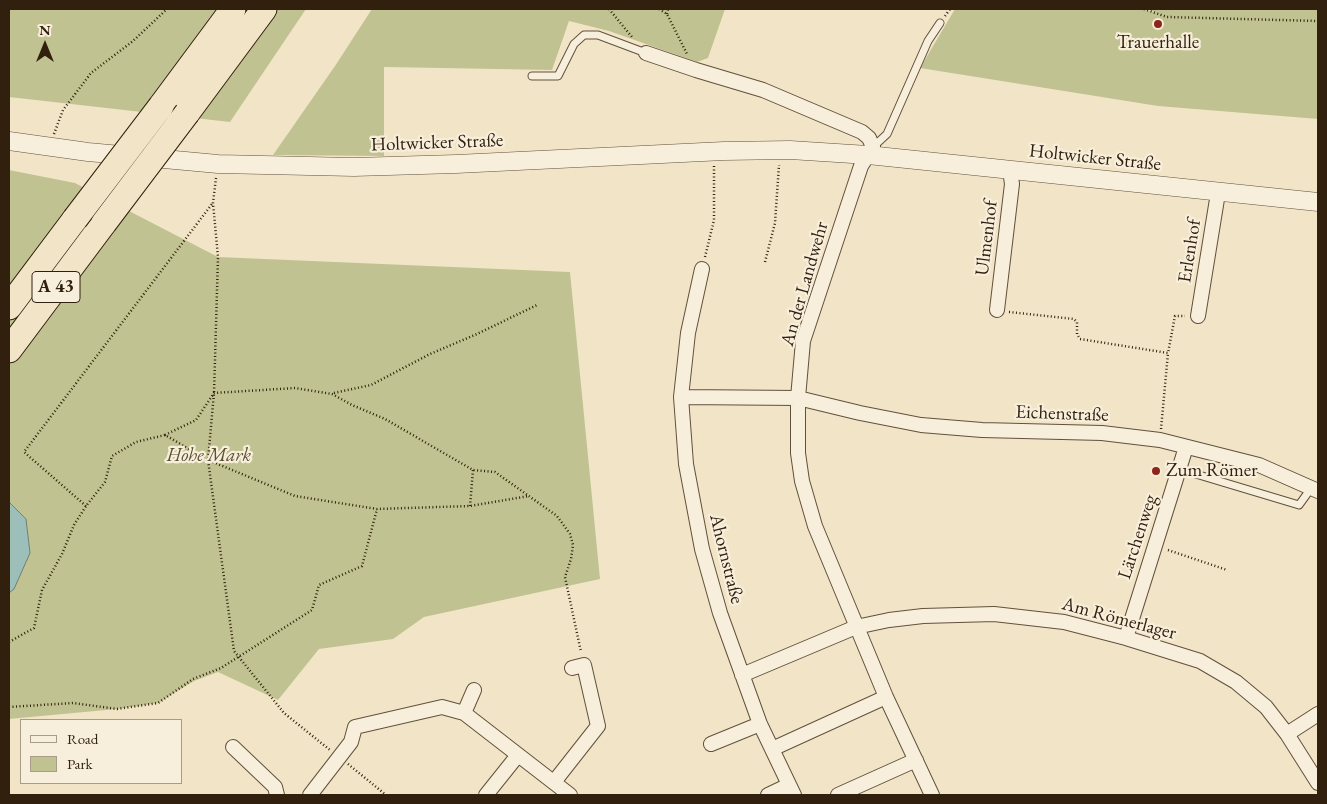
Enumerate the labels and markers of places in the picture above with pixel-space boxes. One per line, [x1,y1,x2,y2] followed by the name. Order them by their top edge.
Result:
[1152,18,1164,30] marker: Trauerhalle
[1117,32,1199,54] place label: Trauerhalle
[1166,460,1258,482] place label: Zum Römer
[1150,465,1162,477] marker: Zum Römer

